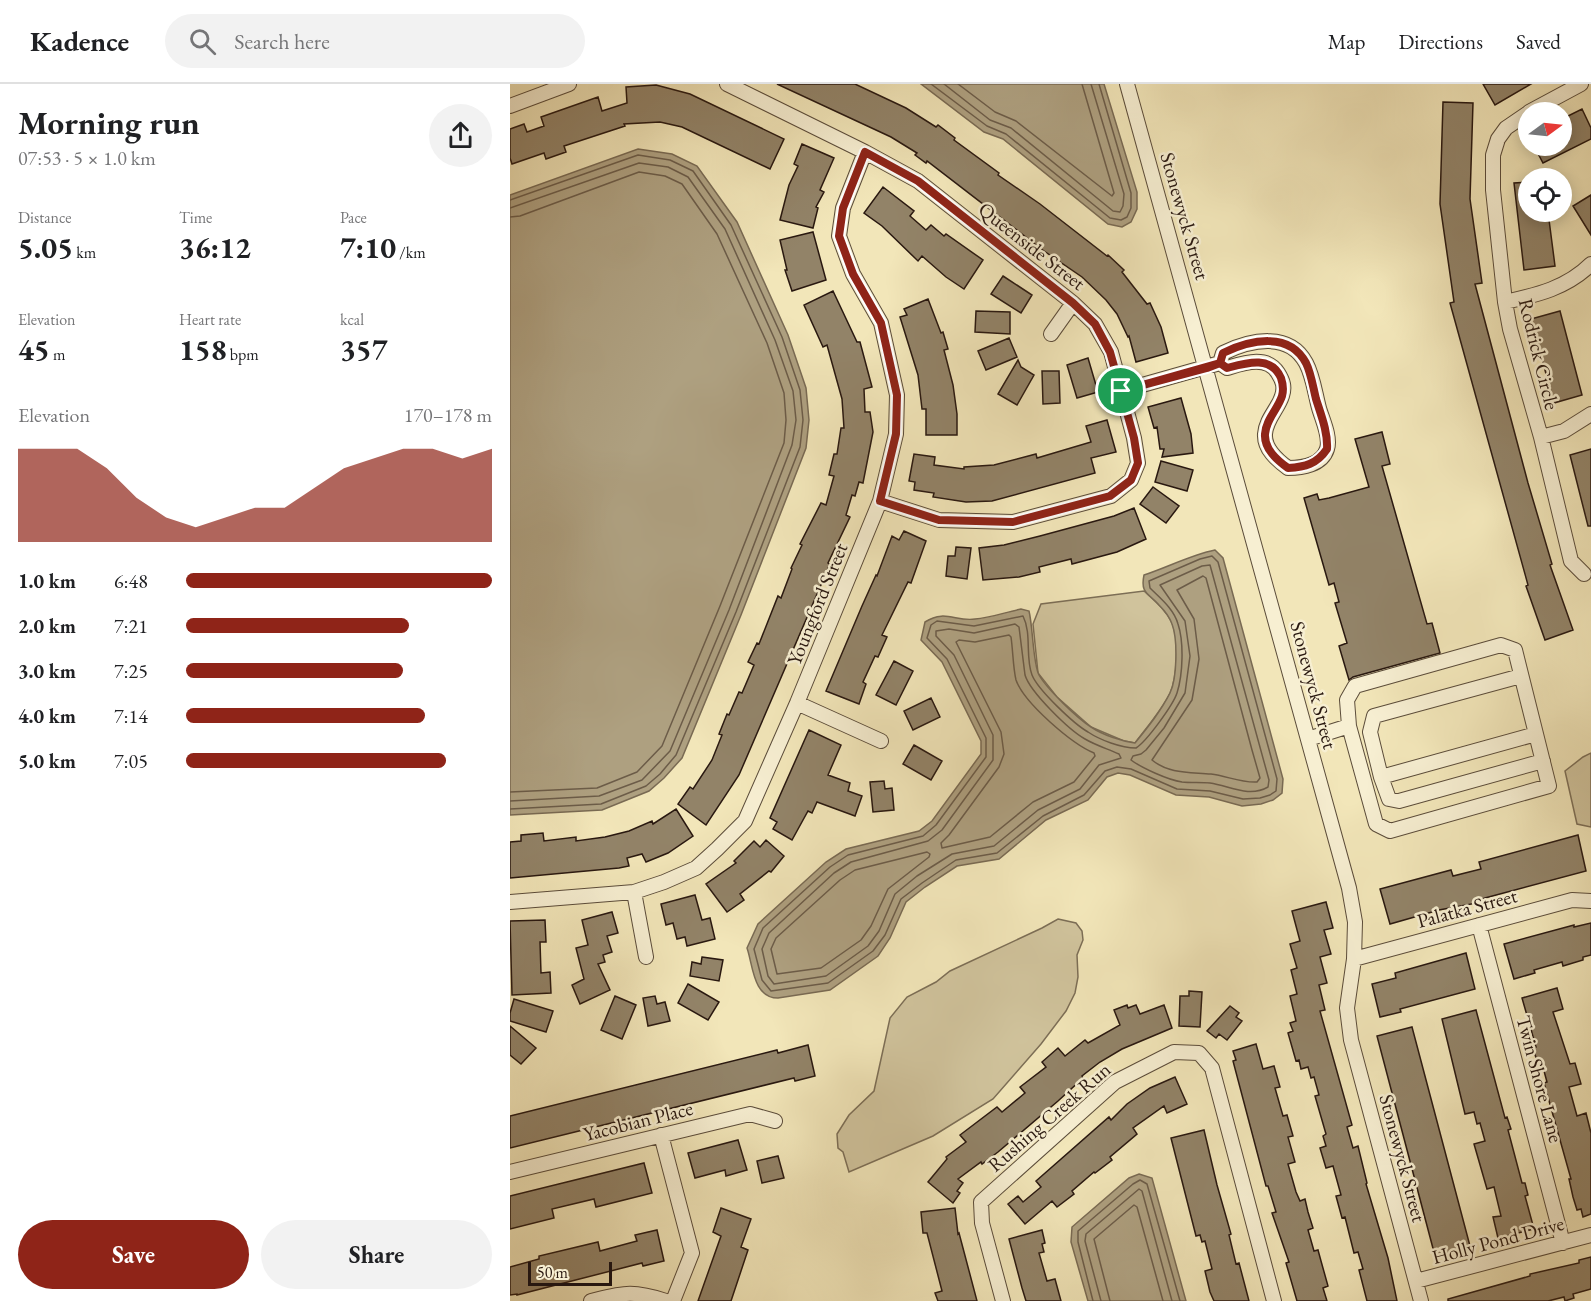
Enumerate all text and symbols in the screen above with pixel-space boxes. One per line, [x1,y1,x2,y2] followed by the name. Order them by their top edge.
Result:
[165,14,585,68] search box
[30,23,129,59] text: Kadence
[186,25,219,58] icon: search
[234,27,330,56] text: Search here
[1328,28,1365,55] text: Map
[1398,28,1483,55] text: Directions
[1516,28,1561,55] text: Saved
[18,101,200,144] text: Morning run
[1518,102,1572,156] north arrow
[1518,102,1572,222] map controls
[429,104,492,167] button: share
[18,145,156,171] text: 07:53 · 5 × 1.0 km
[1154,149,1216,283] street label: Stonewyck Street
[1518,168,1572,222] button: locate
[973,196,1091,296] street label: Queenside Street
[18,207,71,228] text: Distance
[179,207,212,228] text: Time
[340,207,367,228] text: Pace
[18,228,73,267] text: 5.05
[179,228,251,267] text: 36:12
[340,228,396,267] text: 7:10
[73,242,96,263] text: km
[396,242,426,263] text: /km
[1513,296,1565,413] street label: Rodrick Circle
[18,309,76,330] text: Elevation
[179,309,241,330] text: Heart rate
[340,309,364,330] text: kcal
[18,330,50,369] text: 45
[179,330,227,369] text: 158
[340,330,388,369] text: 357
[50,344,65,365] text: m
[227,344,259,365] text: bpm
[1095,365,1146,416] pin
[1104,374,1137,407] icon: arrive
[18,402,90,428] text: Elevation
[404,402,492,428] text: 170–178 m
[781,538,854,669] street label: Youngford Street
[18,568,76,594] text: 1.0 km
[114,568,148,594] text: 6:48
[18,613,76,639] text: 2.0 km
[114,613,148,639] text: 7:21
[1284,618,1344,752] street label: Stonewyck Street
[18,658,76,684] text: 3.0 km
[114,658,148,684] text: 7:25
[18,703,76,729] text: 4.0 km
[114,703,148,729] text: 7:14
[18,748,76,774] text: 5.0 km
[114,748,148,774] text: 7:05
[1414,882,1521,934] street label: Palatka Street
[1511,1013,1570,1146] street label: Twin Shore Lane
[982,1056,1116,1178] street label: Rushing Creek Run
[1373,1091,1433,1225] street label: Stonewyck Street
[580,1095,696,1147] street label: Yacobian Place
[1429,1210,1567,1270] street label: Holly Pond Drive
[18,1220,249,1289] button: Save
[261,1220,492,1289] button: Share
[528,1259,612,1286] scale bar
[537,1262,568,1283] text: 50 m

